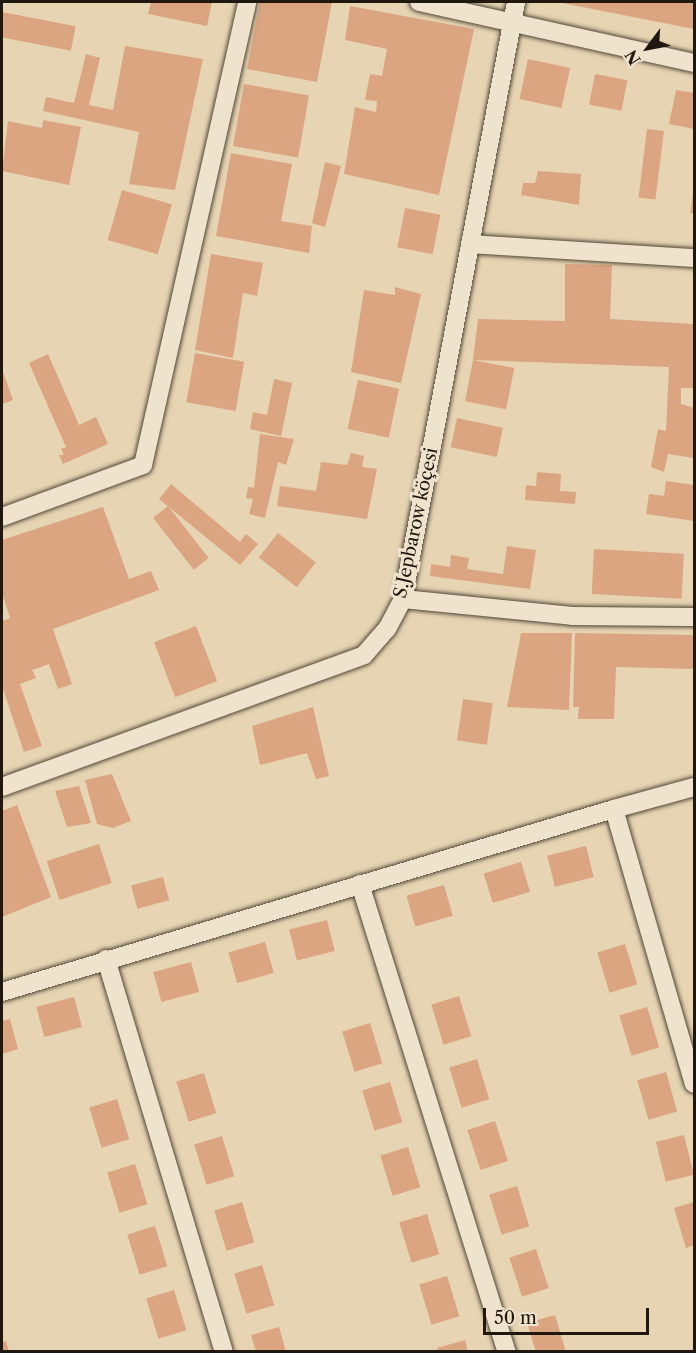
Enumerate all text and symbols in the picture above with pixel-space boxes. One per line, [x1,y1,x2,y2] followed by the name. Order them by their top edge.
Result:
[618,18,678,78] north arrow
[621,46,645,69] text: N
[389,445,443,601] street label: S.Jepbarow köçesi
[486,1296,652,1334] scale bar
[494,1307,537,1329] text: 50 m

